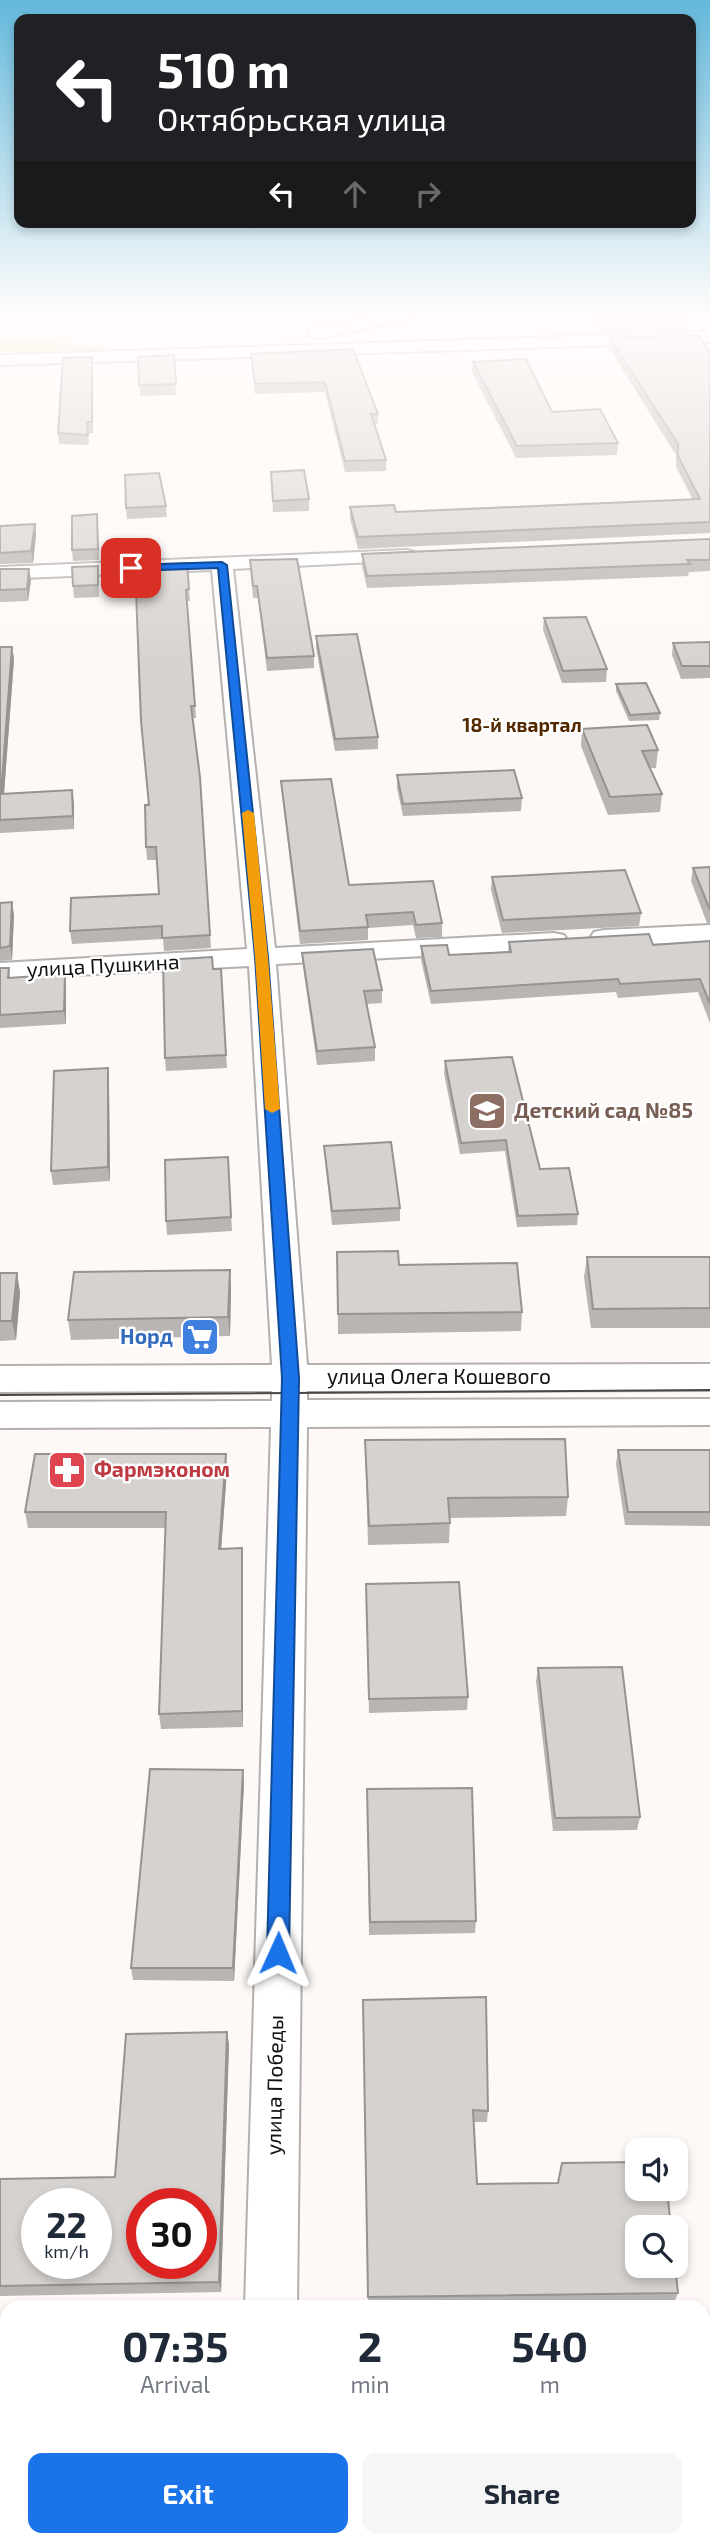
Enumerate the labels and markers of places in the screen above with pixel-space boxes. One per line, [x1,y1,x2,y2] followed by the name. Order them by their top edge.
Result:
[101,538,161,598] pin
[466,1090,508,1132] school or university icon: Детский сад №85
[514,1097,693,1122] place label: Детский сад №85
[179,1316,221,1358] supermarket icon: Норд
[120,1323,173,1348] place label: Норд
[46,1449,88,1491] pharmacy icon: Фармэконом
[94,1456,230,1481] place label: Фармэконом

